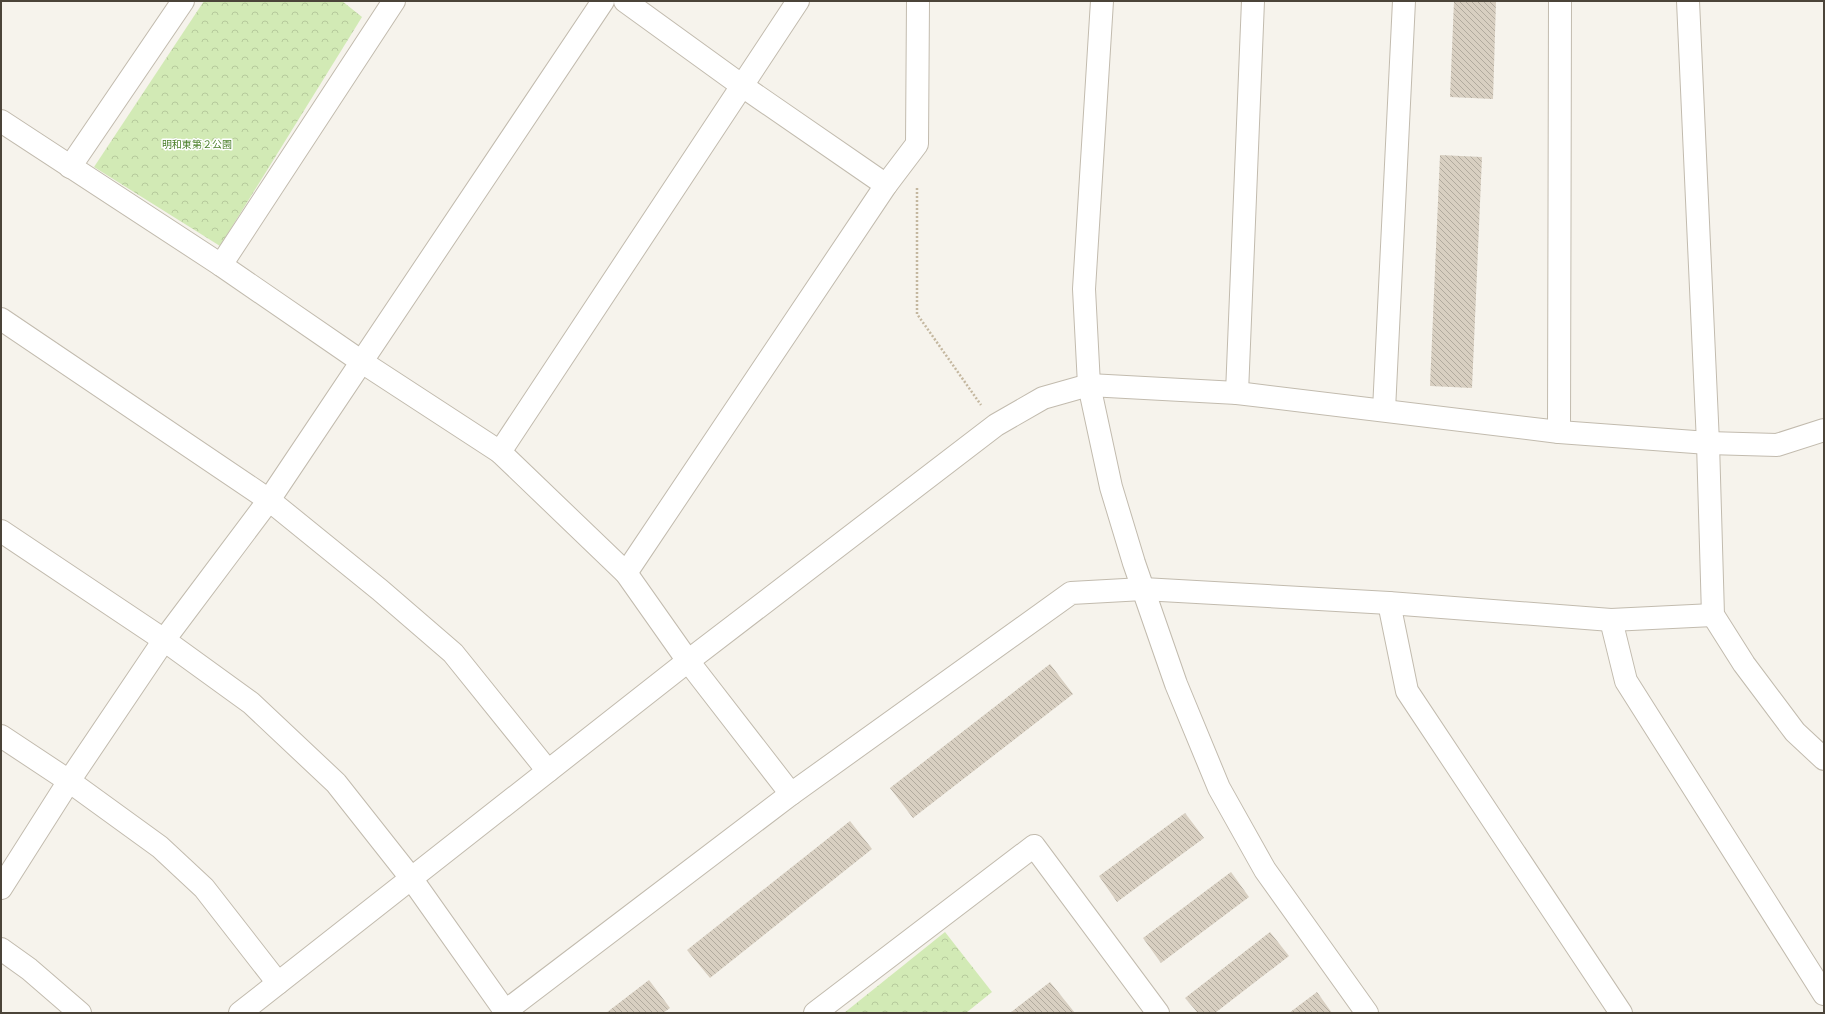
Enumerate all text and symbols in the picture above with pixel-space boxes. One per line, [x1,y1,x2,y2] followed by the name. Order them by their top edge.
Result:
[162,138,232,151] park label: 明和東第２公園

